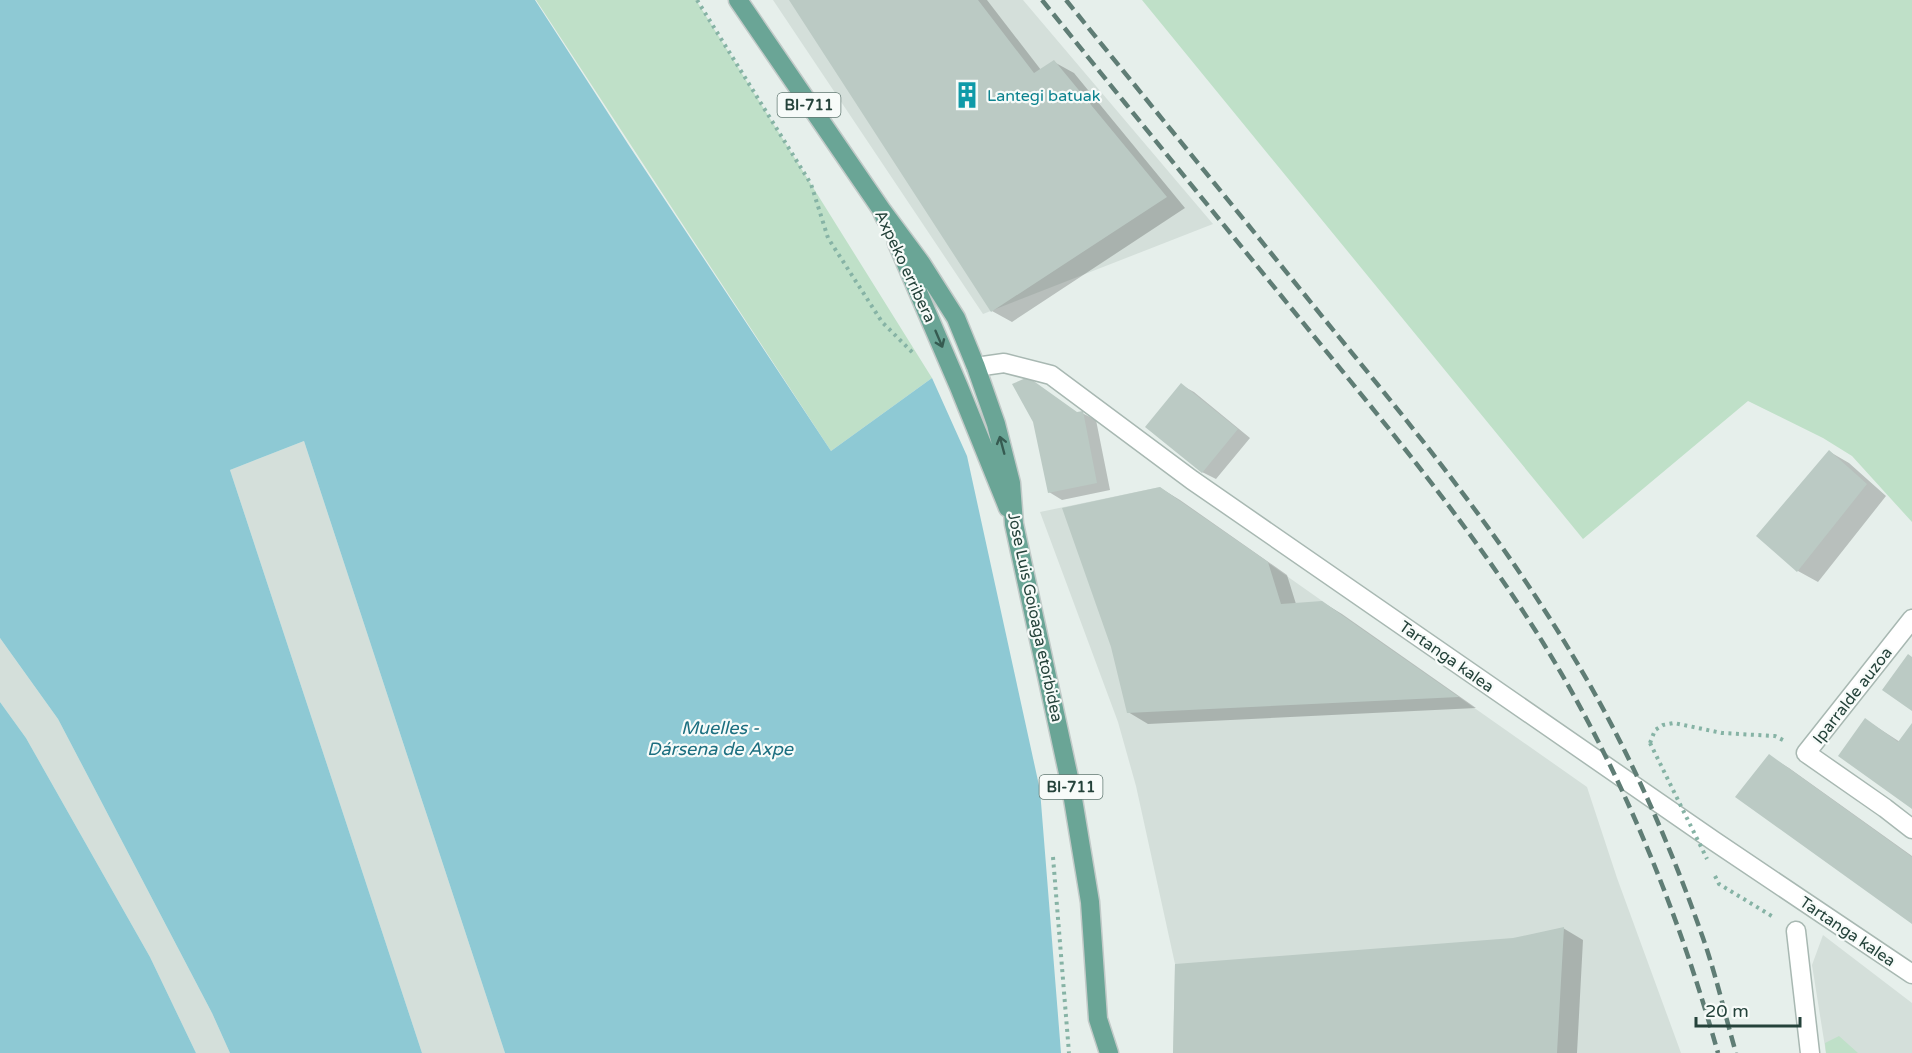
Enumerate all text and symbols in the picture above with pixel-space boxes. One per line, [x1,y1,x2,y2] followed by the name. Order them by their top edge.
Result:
[952,80,982,110] building icon: Lantegi batuak
[987,86,1101,106] place label: Lantegi batuak
[778,93,840,117] road number: BI-711
[870,207,940,326] street label: Axpeko erribera
[934,330,945,348] one-way arrow
[996,436,1007,455] one-way arrow
[1003,511,1067,724] street label: Jose Luis Goioaga etorbidea
[1395,617,1498,697] street label: Tartanga kalea
[1809,643,1897,748] street label: Iparralde auzoa
[647,717,794,760] water label: Muelles - Dársena de Axpe
[1040,775,1102,799] road number: BI-711
[1796,892,1899,971] street label: Tartanga kalea
[1696,990,1800,1028] scale bar
[1705,1000,1749,1022] text: 20 m

